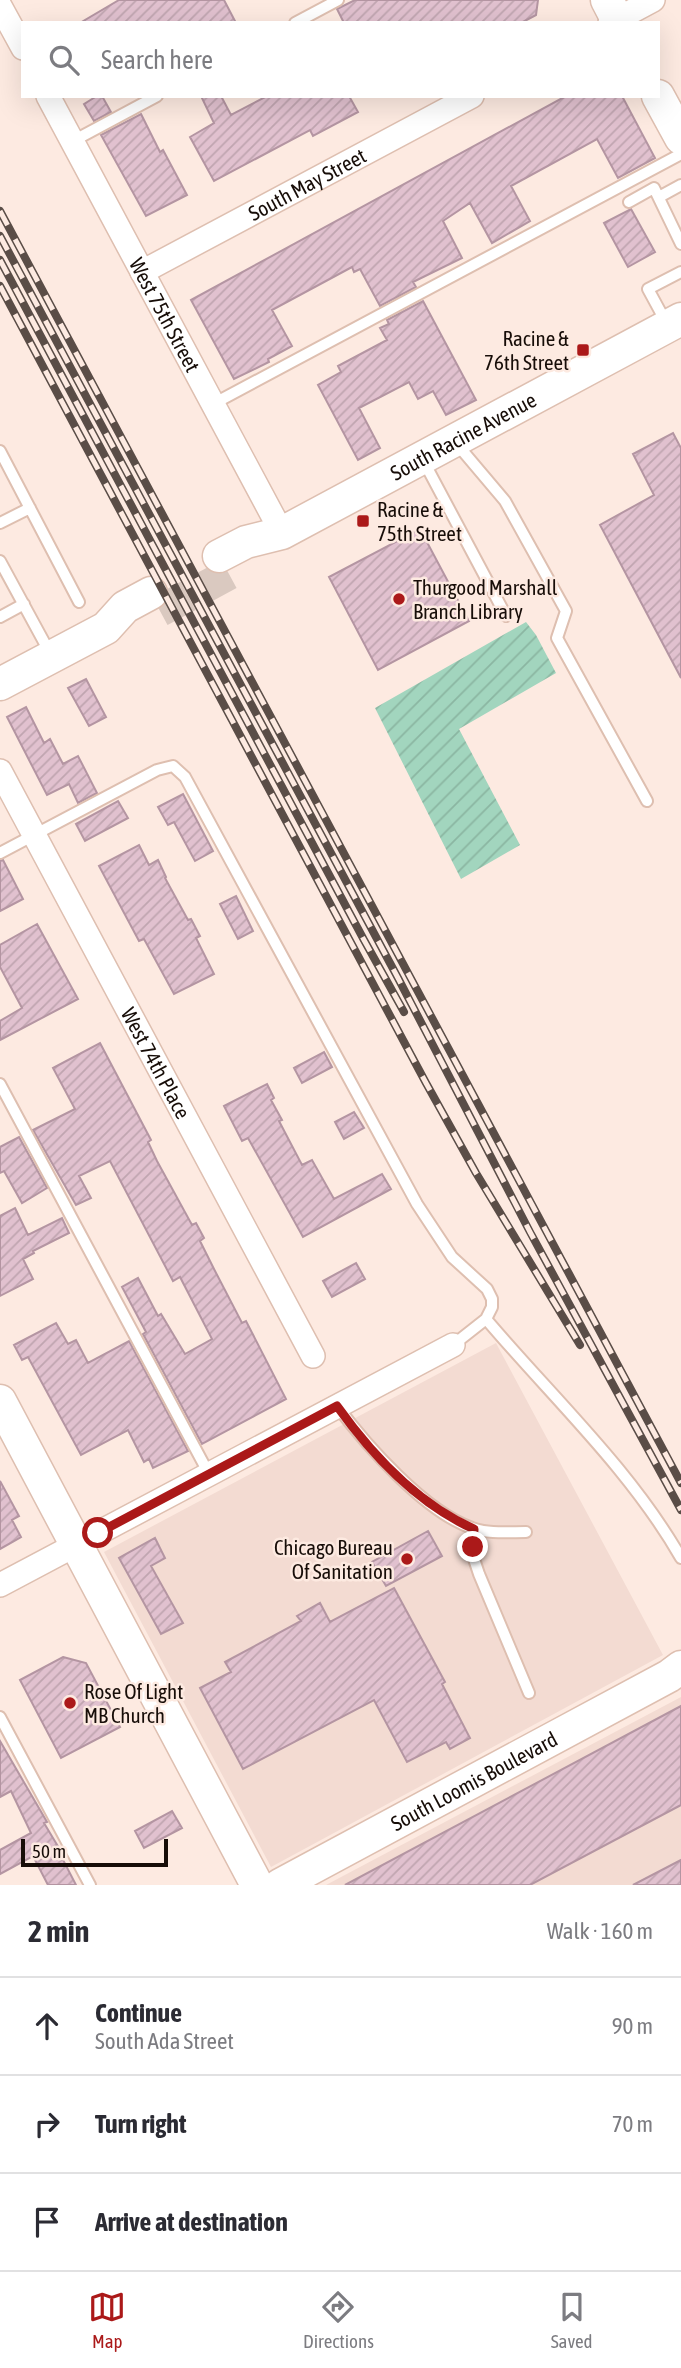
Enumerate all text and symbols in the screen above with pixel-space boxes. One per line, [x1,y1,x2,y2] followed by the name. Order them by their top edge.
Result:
[21,21,660,98] search box
[45,41,83,79] icon: search
[101,45,213,75] text: Search here
[244,143,370,225] street label: South May Street
[125,254,205,376] street label: West 75th Street
[484,326,569,374] place label: Racine & 76th Street
[575,342,591,358] marker: Racine & 76th Street
[386,387,540,485] street label: South Racine Avenue
[377,497,462,545] place label: Racine & 75th Street
[355,513,371,529] marker: Racine & 75th Street
[413,575,558,623] place label: Thurgood Marshall Branch Library
[391,591,407,607] marker: Thurgood Marshall Branch Library
[117,1003,196,1122] street label: West 74th Place
[82,1517,113,1548] route start
[457,1531,488,1562] route end
[274,1535,393,1583] place label: Chicago Bureau Of Sanitation
[399,1551,415,1567] marker: Chicago Bureau Of Sanitation
[84,1679,183,1727] place label: Rose Of Light MB Church
[62,1695,78,1711] marker: Rose Of Light MB Church
[387,1726,561,1835] street label: South Loomis Boulevard
[21,1836,168,1868] scale bar
[32,1840,66,1862] text: 50 m
[28,1914,89,1948] text: 2 min
[547,1918,653,1944] text: Walk · 160 m
[95,1998,182,2028] text: Continue
[28,2007,66,2045] icon: ahead
[612,2013,653,2039] text: 90 m
[95,2028,234,2054] text: South Ada Street
[28,2105,66,2143] icon: right
[95,2109,186,2139] text: Turn right
[612,2111,653,2137] text: 70 m
[28,2203,66,2241] icon: arrive
[95,2207,288,2237] text: Arrive at destination
[88,2288,126,2352] tab: Map
[303,2288,374,2352] tab: Directions
[551,2288,593,2352] tab: Saved

